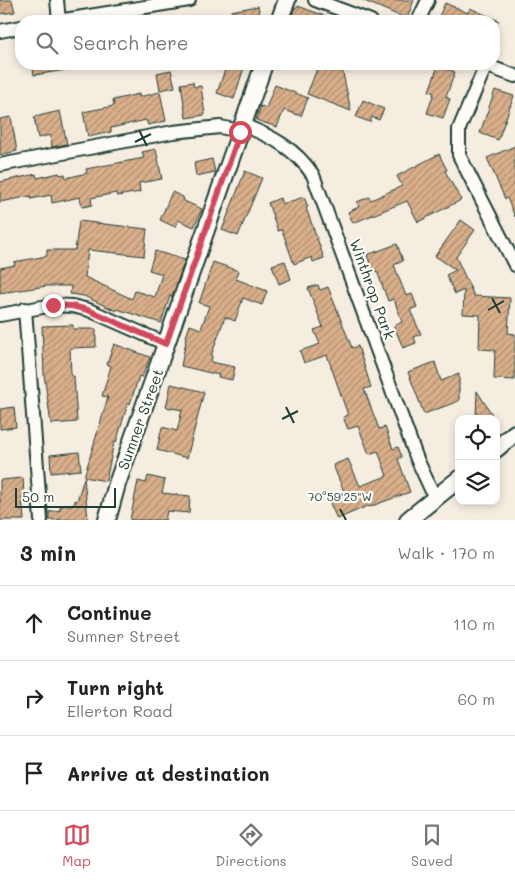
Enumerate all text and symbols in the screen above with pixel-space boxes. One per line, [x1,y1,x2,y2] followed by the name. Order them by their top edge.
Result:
[15,15,500,70] search box
[33,29,61,57] icon: search
[73,30,189,55] text: Search here
[229,121,252,144] route start
[346,236,400,342] street label: Winthrop Park
[42,294,65,317] route end
[112,366,168,472] street label: Sumner Street
[455,415,500,505] map controls
[455,415,500,460] button: locate
[455,460,500,505] button: layers
[15,485,116,508] scale bar
[22,487,54,506] text: 50 m
[308,488,372,504] text: 70°59'25"W
[20,539,76,566] text: 3 min
[397,542,495,563] text: Walk · 170 m
[67,600,152,625] text: Continue
[20,609,48,637] icon: ahead
[453,613,495,634] text: 110 m
[67,625,180,646] text: Sumner Street
[67,675,164,700] text: Turn right
[20,684,48,712] icon: right
[458,688,495,709] text: 60 m
[67,700,173,721] text: Ellerton Road
[20,759,48,787] icon: arrive
[67,761,270,786] text: Arrive at destination
[62,821,91,870] tab: Map
[215,821,287,870] tab: Directions
[411,821,453,870] tab: Saved

